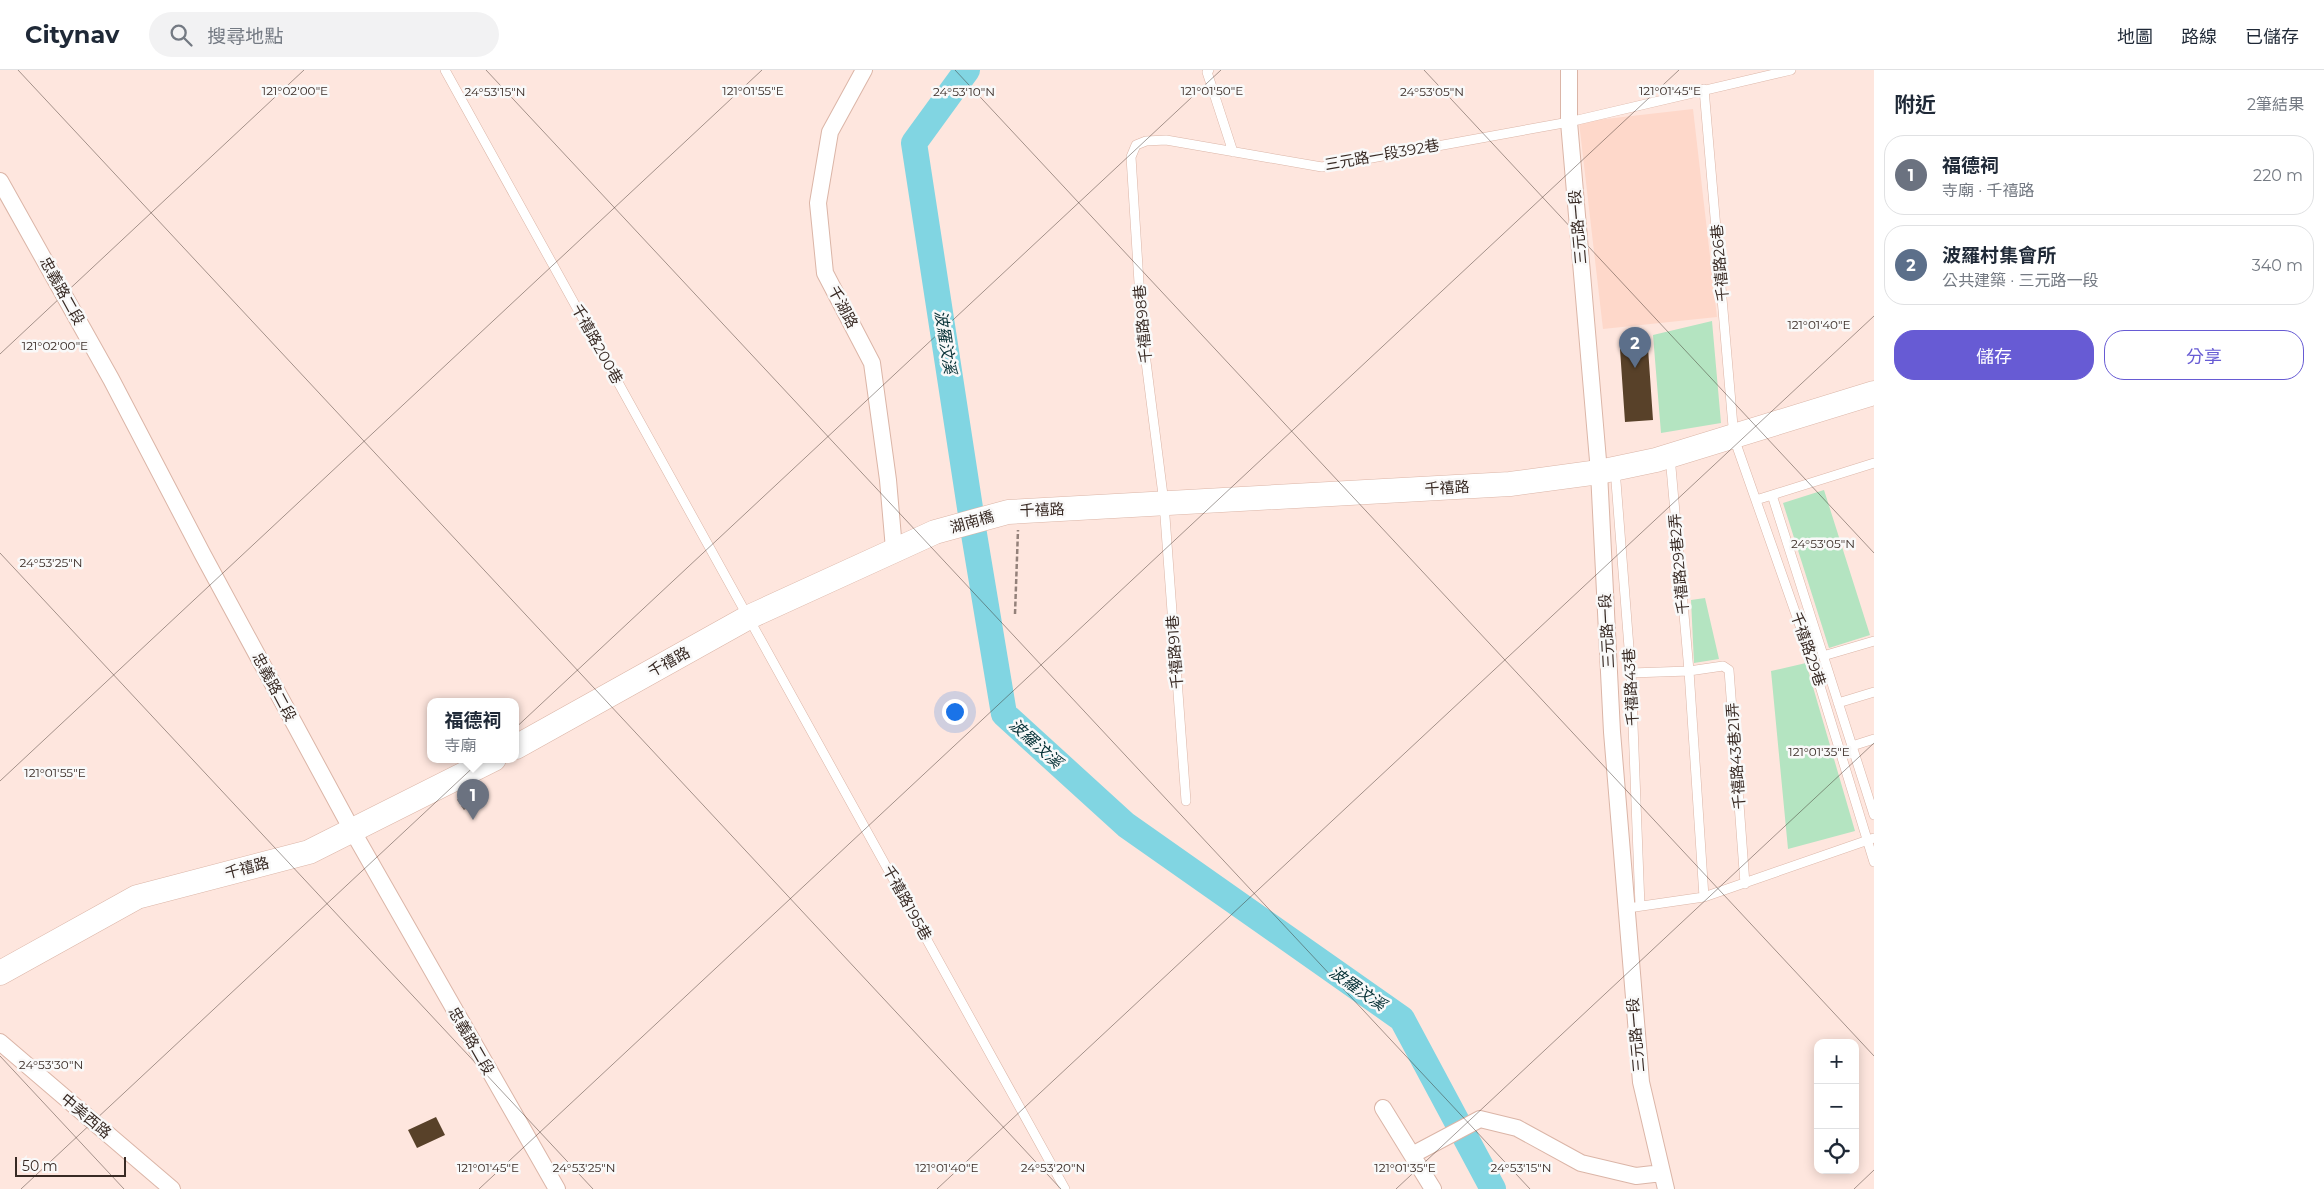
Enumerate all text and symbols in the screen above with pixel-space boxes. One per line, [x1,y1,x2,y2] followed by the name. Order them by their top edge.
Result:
[149,12,499,57] search box
[25,20,119,49] text: Citynav
[167,21,195,49] icon: search
[207,25,283,48] text: 搜尋地點
[2117,26,2153,48] text: 地圖
[2181,26,2217,48] text: 路線
[2245,26,2299,48] text: 已儲存
[262,83,328,98] text: 121°02'00"E
[722,83,784,98] text: 121°01'55"E
[1181,83,1243,98] text: 121°01'50"E
[1639,83,1701,98] text: 121°01'45"E
[465,84,525,99] text: 24°53'15"N
[933,84,995,99] text: 24°53'10"N
[1400,84,1464,99] text: 24°53'05"N
[1894,92,1936,117] text: 附近
[2247,95,2304,114] text: 2筆結果
[1323,135,1441,174] street label: 三元路一段392巷
[1942,154,1999,177] text: 福德祠
[1908,166,1914,185] text: 1
[2253,166,2303,185] text: 220 m
[1942,181,2034,200] text: 寺廟 · 千禧路
[1565,189,1590,265] street label: 三元路一段
[1707,224,1732,303] street label: 千禧路26巷
[1942,244,2056,267] text: 波羅村集會所
[36,253,89,328] street label: 忠義路二段
[1906,256,1916,275] text: 2
[2252,256,2303,275] text: 340 m
[1942,271,2098,290] text: 公共建築 · 三元路一段
[824,282,862,331] street label: 千湖路
[1130,284,1155,364] street label: 千禧路98巷
[568,301,627,387] street label: 千禧路200巷
[931,309,960,377] water label: 波羅汶溪
[1787,317,1851,332] text: 121°01'40"E
[1619,327,1651,368] pin: 2
[1894,330,2094,380] button: 儲存
[2104,330,2304,380] button: 分享
[22,338,88,353] text: 121°02'00"E
[1424,477,1470,498] street label: 千禧路
[1019,499,1065,520] street label: 千禧路
[948,506,996,537] street label: 湖南橋
[1665,513,1692,615] street label: 千禧路29巷2弄
[1791,536,1855,551] text: 24°53'05"N
[19,555,83,570] text: 24°53'25"N
[1595,593,1618,669] street label: 三元路一段
[1787,609,1830,689] street label: 千禧路29巷
[1162,614,1187,690] street label: 千禧路91巷
[644,642,693,681] street label: 千禧路
[1619,648,1642,727] street label: 千禧路43巷
[248,649,300,724] street label: 忠義路二段
[427,698,519,763] popup
[942,699,968,725] your location
[1722,702,1749,810] street label: 千禧路43巷21弄
[444,709,502,732] text: 福德祠
[1006,715,1067,773] water label: 波羅汶溪
[444,736,477,755] text: 寺廟
[1788,744,1850,759] text: 121°01'35"E
[24,765,86,780] text: 121°01'55"E
[457,779,489,820] pin: 1
[223,853,271,883] street label: 千禧路
[879,862,936,944] street label: 千禧路195巷
[1326,962,1391,1016] water label: 波羅汶溪
[1623,997,1648,1073] street label: 三元路一段
[444,1004,498,1078] street label: 忠義路二段
[1814,1039,1859,1174] map controls
[1814,1039,1859,1084] button: +
[19,1057,83,1072] text: 24°53'30"N
[1814,1084,1859,1129] button: −
[57,1089,115,1142] street label: 中美西路
[1814,1129,1859,1174] button: locate
[15,1154,126,1177] scale bar
[22,1157,58,1175] text: 50 m
[457,1160,519,1175] text: 121°01'45"E
[552,1160,616,1175] text: 24°53'25"N
[915,1160,979,1175] text: 121°01'40"E
[1021,1160,1085,1175] text: 24°53'20"N
[1374,1160,1436,1175] text: 121°01'35"E
[1491,1160,1551,1175] text: 24°53'15"N

